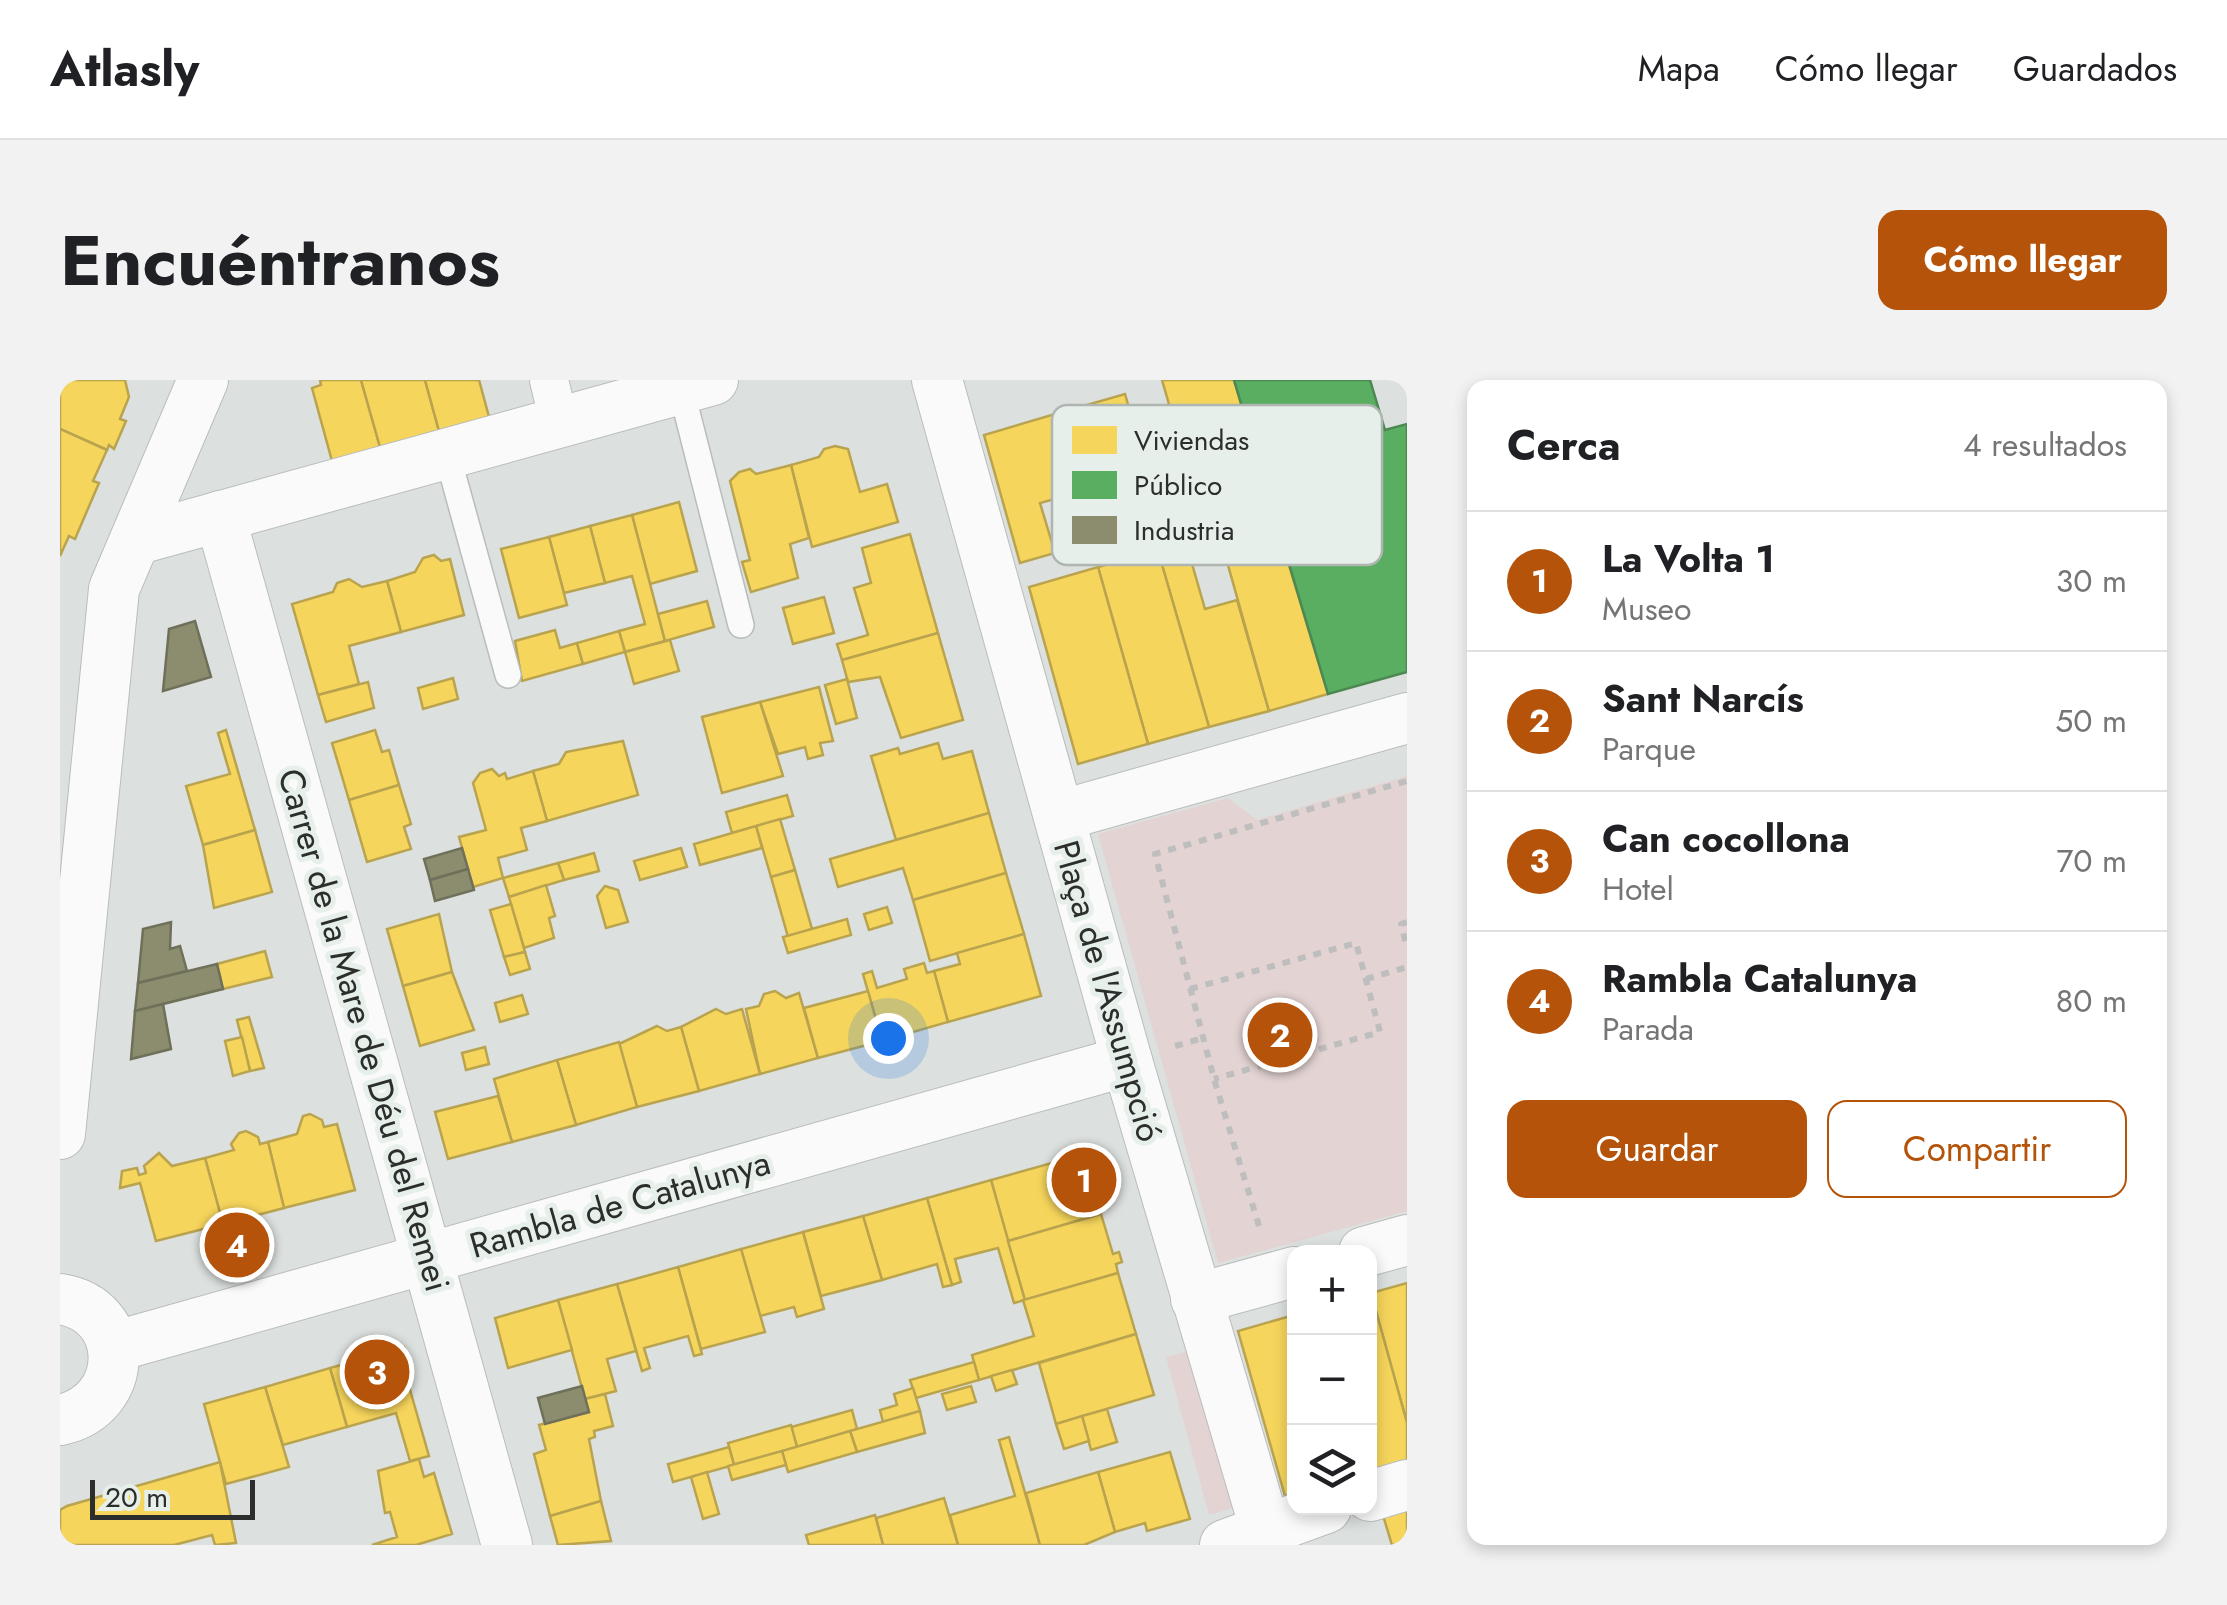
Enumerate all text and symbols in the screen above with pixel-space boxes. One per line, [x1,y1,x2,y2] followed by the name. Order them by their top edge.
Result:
[50,35,199,104] text: Atlasly
[1638,44,1720,94] text: Mapa
[1775,44,1958,94] text: Cómo llegar
[2013,44,2177,94] text: Guardados
[60,210,500,311] text: Encuéntranos
[1878,210,2167,310] button: Cómo llegar
[1052,405,1382,565] legend
[1507,415,1621,476] text: Cerca
[1134,420,1249,461] text: Viviendas
[1963,422,2127,468] text: 4 resultados
[1134,465,1222,506] text: Público
[1134,510,1235,551] text: Industria
[1602,531,1775,586] text: La Volta 1
[1531,558,1548,604] text: 1
[2056,558,2127,604] text: 30 m
[1602,586,1692,632] text: Museo
[1602,671,1804,726] text: Sant Narcís
[1529,698,1550,744] text: 2
[2055,698,2127,744] text: 50 m
[1602,726,1696,772] text: Parque
[265,763,463,1297] street label: Carrer de la Mare de Déu del Remei
[1602,811,1850,866] text: Can cocollona
[1041,835,1175,1147] street label: Plaça de l'Assumpció
[1530,838,1549,884] text: 3
[2056,838,2127,884] text: 70 m
[1602,866,1674,912] text: Hotel
[1602,951,1918,1006] text: Rambla Catalunya
[1528,978,1551,1024] text: 4
[2056,978,2127,1024] text: 80 m
[1248,998,1312,1072] pin: 2
[1602,1006,1694,1052] text: Parada
[863,1013,914,1064] your location
[1507,1100,1807,1198] button: Guardar
[1827,1100,2127,1198] button: Compartir
[464,1137,776,1271] street label: Rambla de Catalunya
[1052,1142,1116,1218] pin: 1
[204,1208,270,1282] pin: 4
[1287,1245,1377,1515] map controls
[1287,1245,1377,1335] button: +
[344,1334,410,1410] pin: 3
[1287,1335,1377,1425] button: −
[1287,1425,1377,1515] button: layers
[90,1475,255,1520] scale bar
[105,1477,168,1518] text: 20 m

